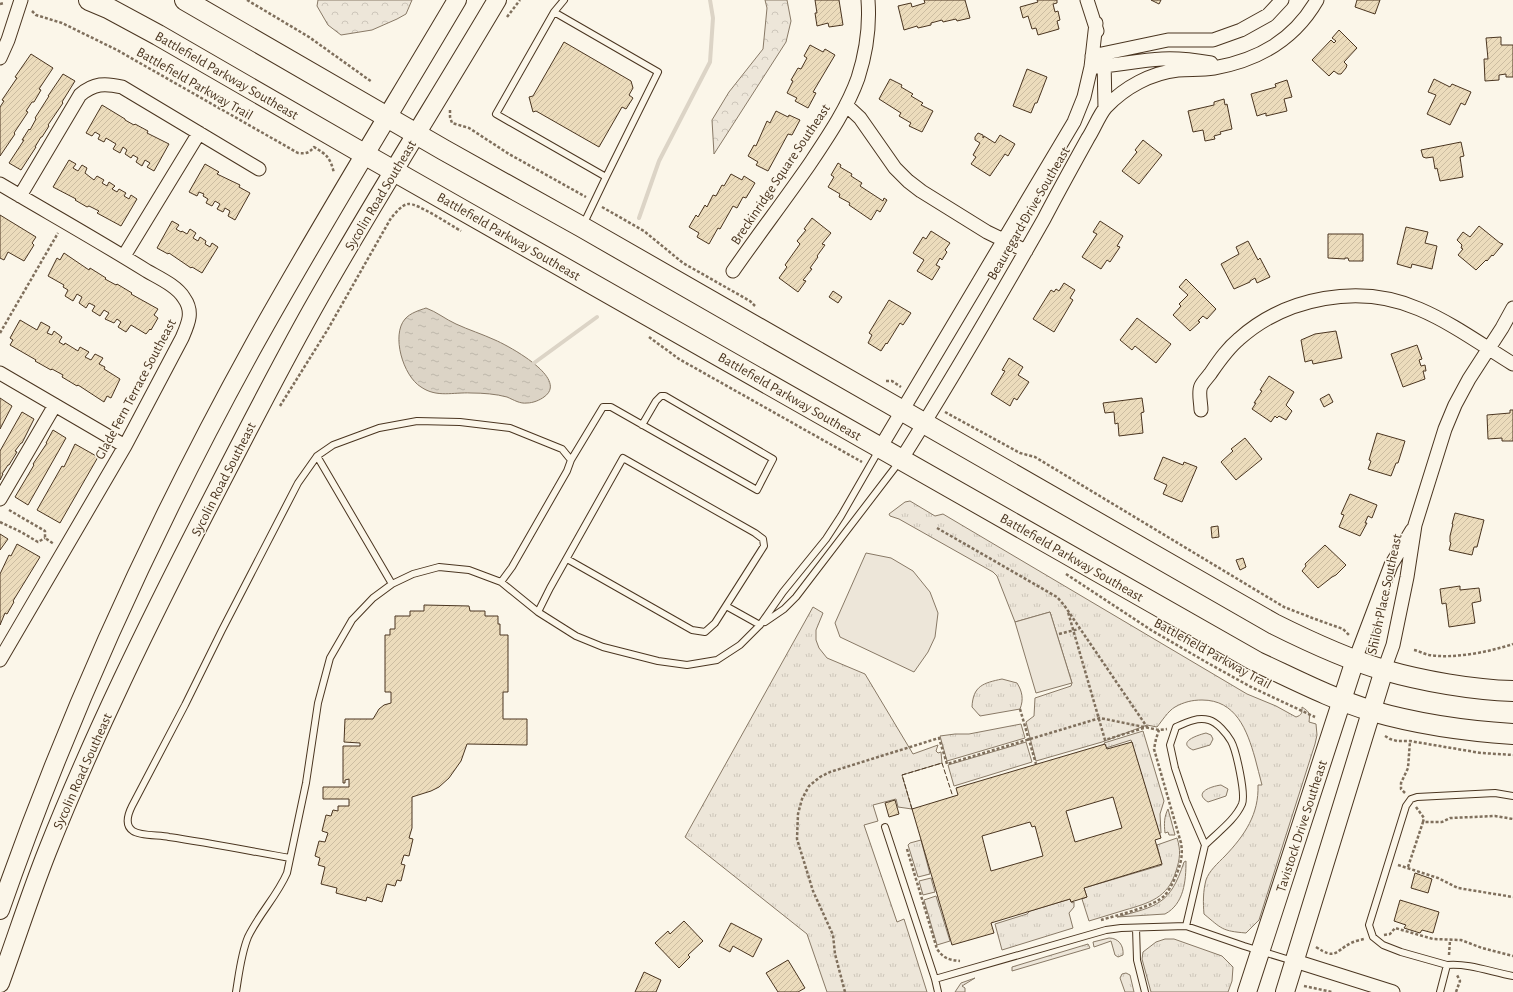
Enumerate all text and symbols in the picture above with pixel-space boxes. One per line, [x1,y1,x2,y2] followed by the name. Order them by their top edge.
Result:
[153,29,301,123] street label: Battlefield Parkway Southeast
[134,45,255,123] street label: Battlefield Parkway Trail
[729,101,833,247] street label: Breckinridge Square Southeast
[343,138,419,253] street label: Sycolin Road Southeast
[985,144,1073,282] street label: Beauregard Drive Southeast
[435,190,583,284] street label: Battlefield Parkway Southeast
[93,316,179,462] street label: Glade Fern Terrace Southeast
[716,350,864,444] street label: Battlefield Parkway Southeast
[189,420,259,539] street label: Sycolin Road Southeast
[998,511,1146,605] street label: Battlefield Parkway Southeast
[1365,532,1405,656] street label: Shiloh Place Southeast
[1152,616,1273,692] street label: Battlefield Parkway Trail
[51,711,115,832] street label: Sycolin Road Southeast
[1274,758,1330,894] street label: Tavistock Drive Southeast

